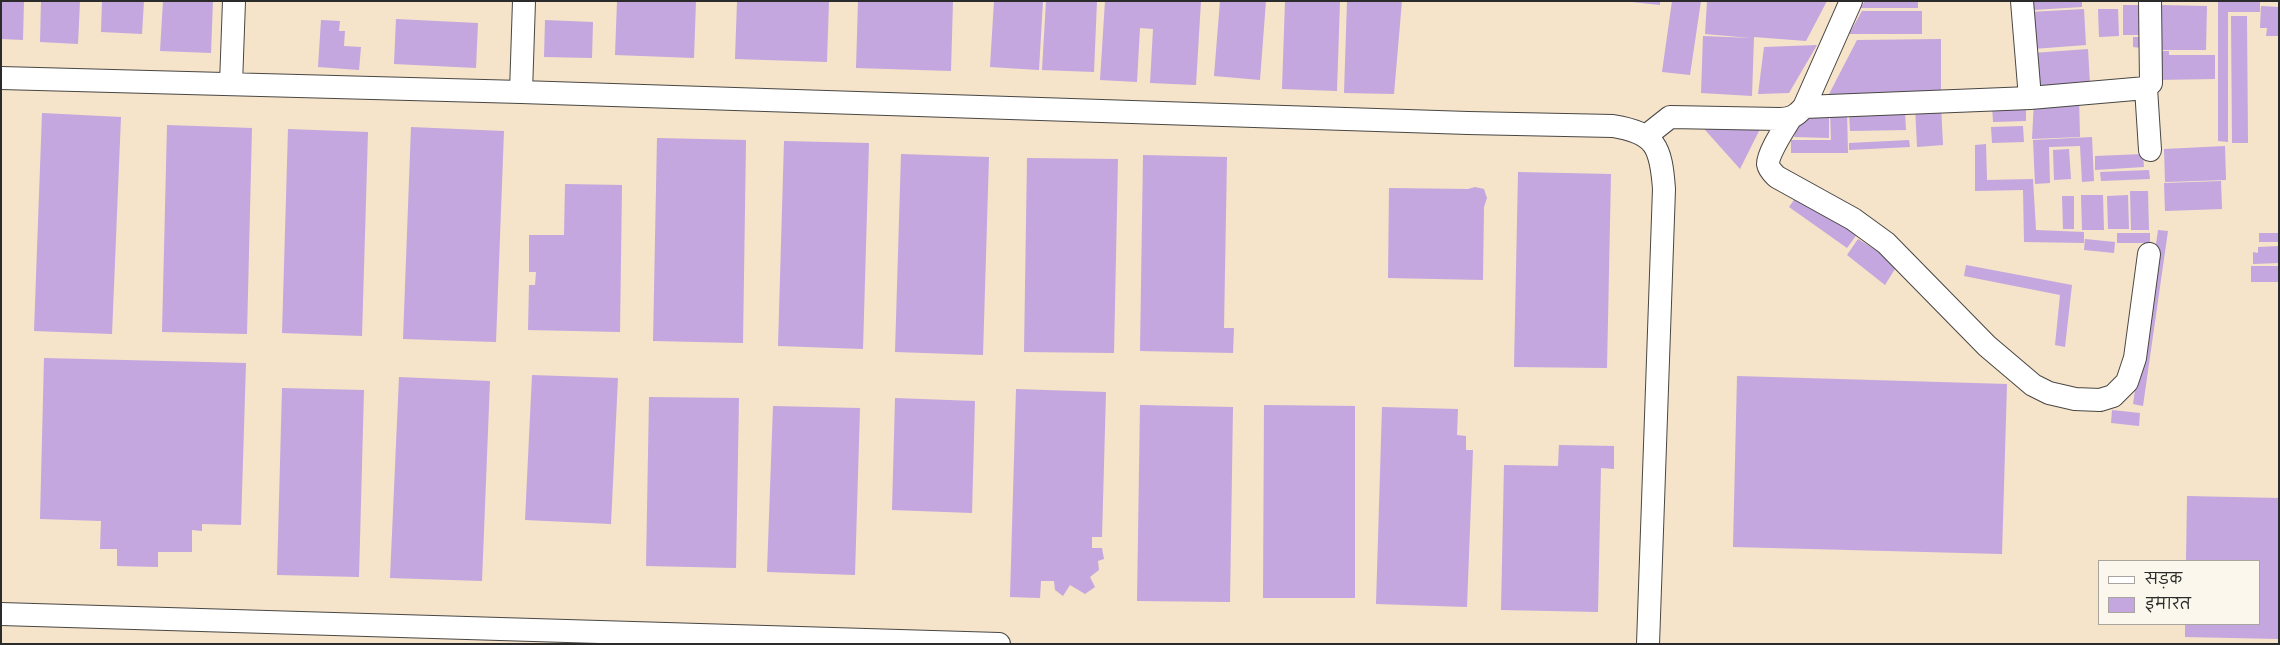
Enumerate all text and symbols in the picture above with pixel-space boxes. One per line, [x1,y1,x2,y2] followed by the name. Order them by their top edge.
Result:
[2098,560,2260,625] legend
[2145,570,2182,589] text: सड़क
[2145,595,2191,614] text: इमारत

